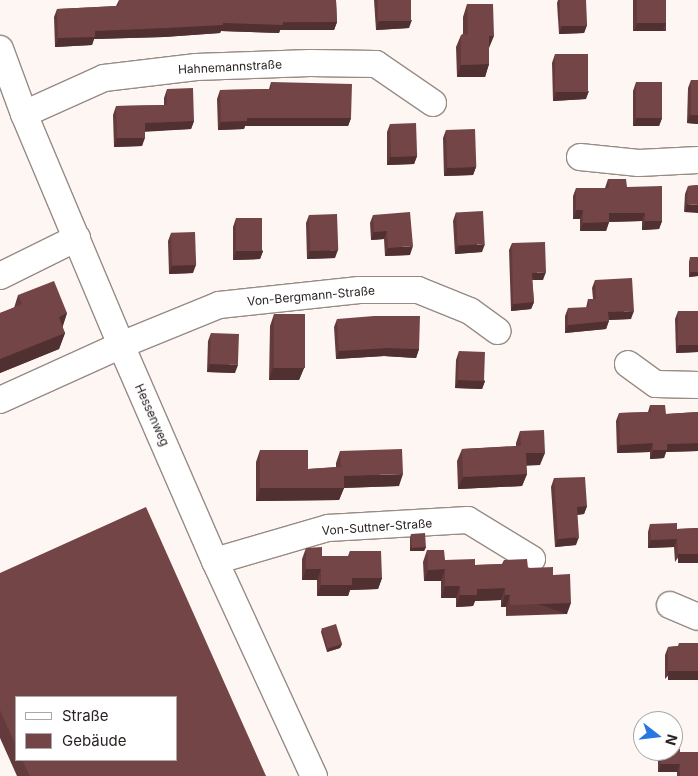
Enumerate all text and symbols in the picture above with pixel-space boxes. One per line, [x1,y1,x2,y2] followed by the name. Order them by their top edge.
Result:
[178,57,282,77] street label: Hahnemannstraße
[247,283,375,309] street label: Von-Bergmann-Straße
[132,382,172,448] street label: Hessenweg
[321,516,433,538] street label: Von-Suttner-Straße
[15,696,178,761] legend
[62,706,109,725] text: Straße
[633,711,683,761] north arrow
[62,731,127,750] text: Gebäude
[662,733,682,747] text: N

